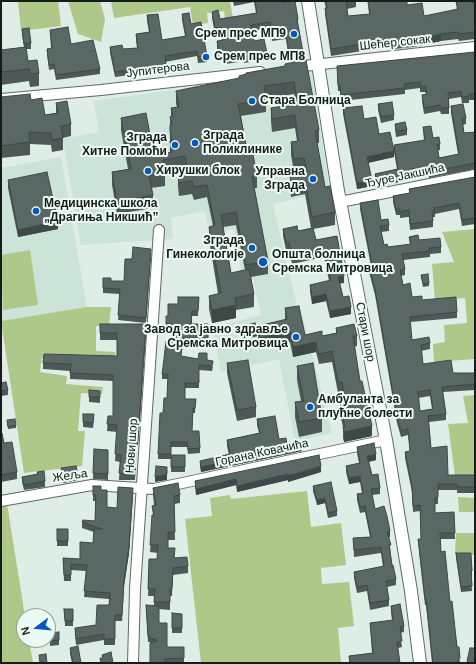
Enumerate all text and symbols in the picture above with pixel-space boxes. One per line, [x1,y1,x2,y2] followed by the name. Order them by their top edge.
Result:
[195,27,286,41] place label: Срем прес МП9
[289,29,299,39] marker: Срем прес МП9
[359,32,431,54] street label: Шећер сокак
[214,50,305,64] place label: Срем прес МП8
[201,52,211,62] marker: Срем прес МП8
[126,59,190,81] street label: Јупитерова
[260,94,351,108] place label: Стара Болница
[247,96,257,106] marker: Стара Болница
[203,129,282,157] place label: Зграда Поликлинике
[82,131,167,159] place label: Зграда Хитне Помоћи
[190,138,200,148] marker: Зграда Поликлинике
[170,140,180,150] marker: Зграда Хитне Помоћи
[364,161,446,191] street label: Ђуре Јакшића
[156,164,240,178] place label: Хирушки блок
[255,165,305,193] place label: Управна Зграда
[143,166,153,176] marker: Хирушки блок
[308,174,318,184] marker: Управна Зграда
[44,197,159,225] place label: Медицинска школа „Драгиња Никшић”
[31,206,41,216] marker: Медицинска школа „Драгиња Никшић”
[166,234,244,262] place label: Зграда Гинекологије
[247,243,257,253] marker: Зграда Гинекологије
[272,248,393,276] place label: Општа болница Сремска Митровица
[257,256,269,268] marker: Општа болница Сремска Митровица
[352,301,378,363] street label: Стари шор
[144,323,288,351] place label: Завод за јавно здравље Сремска Митровица
[291,332,301,342] marker: Завод за јавно здравље Сремска Митровица
[318,393,412,421] place label: Амбуланта за плућне болести
[305,402,315,412] marker: Амбуланта за плућне болести
[123,418,141,474] street label: Нови шор
[214,436,310,470] street label: Горана Ковачића
[52,466,88,486] street label: Жеља
[16,608,56,648] north arrow
[19,626,32,637] text: N

